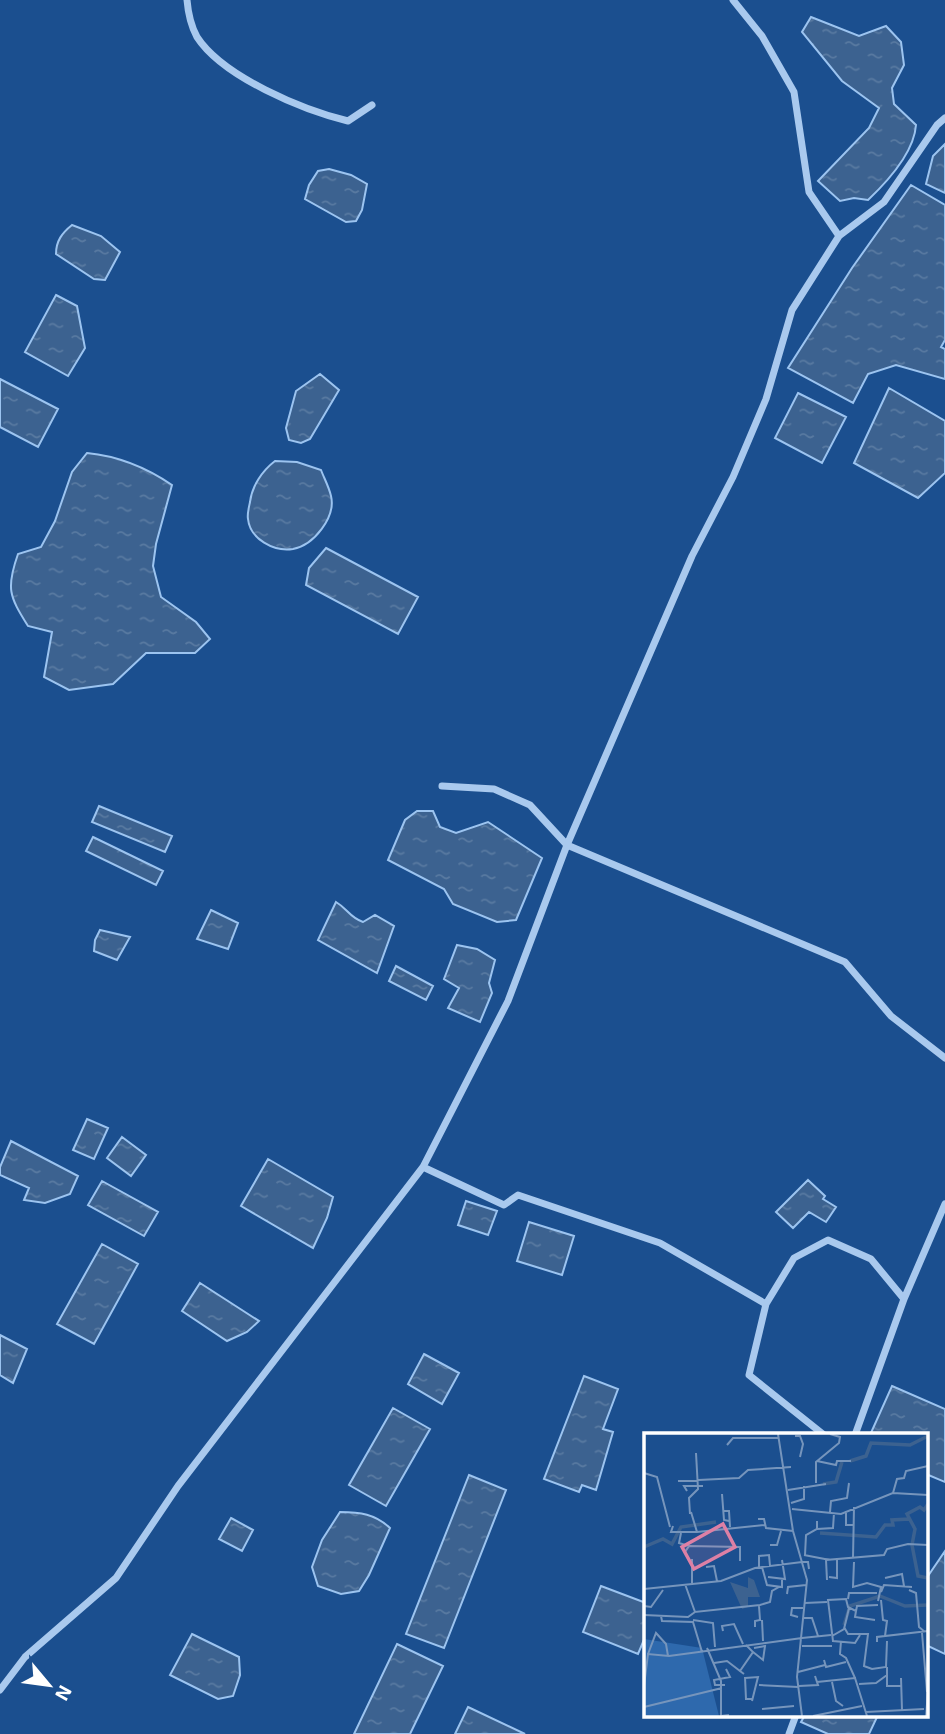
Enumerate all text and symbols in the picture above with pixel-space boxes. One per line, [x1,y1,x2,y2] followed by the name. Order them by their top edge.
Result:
[644,1433,928,1716] inset map
[14,1650,84,1720] north arrow
[51,1682,78,1705] text: N

